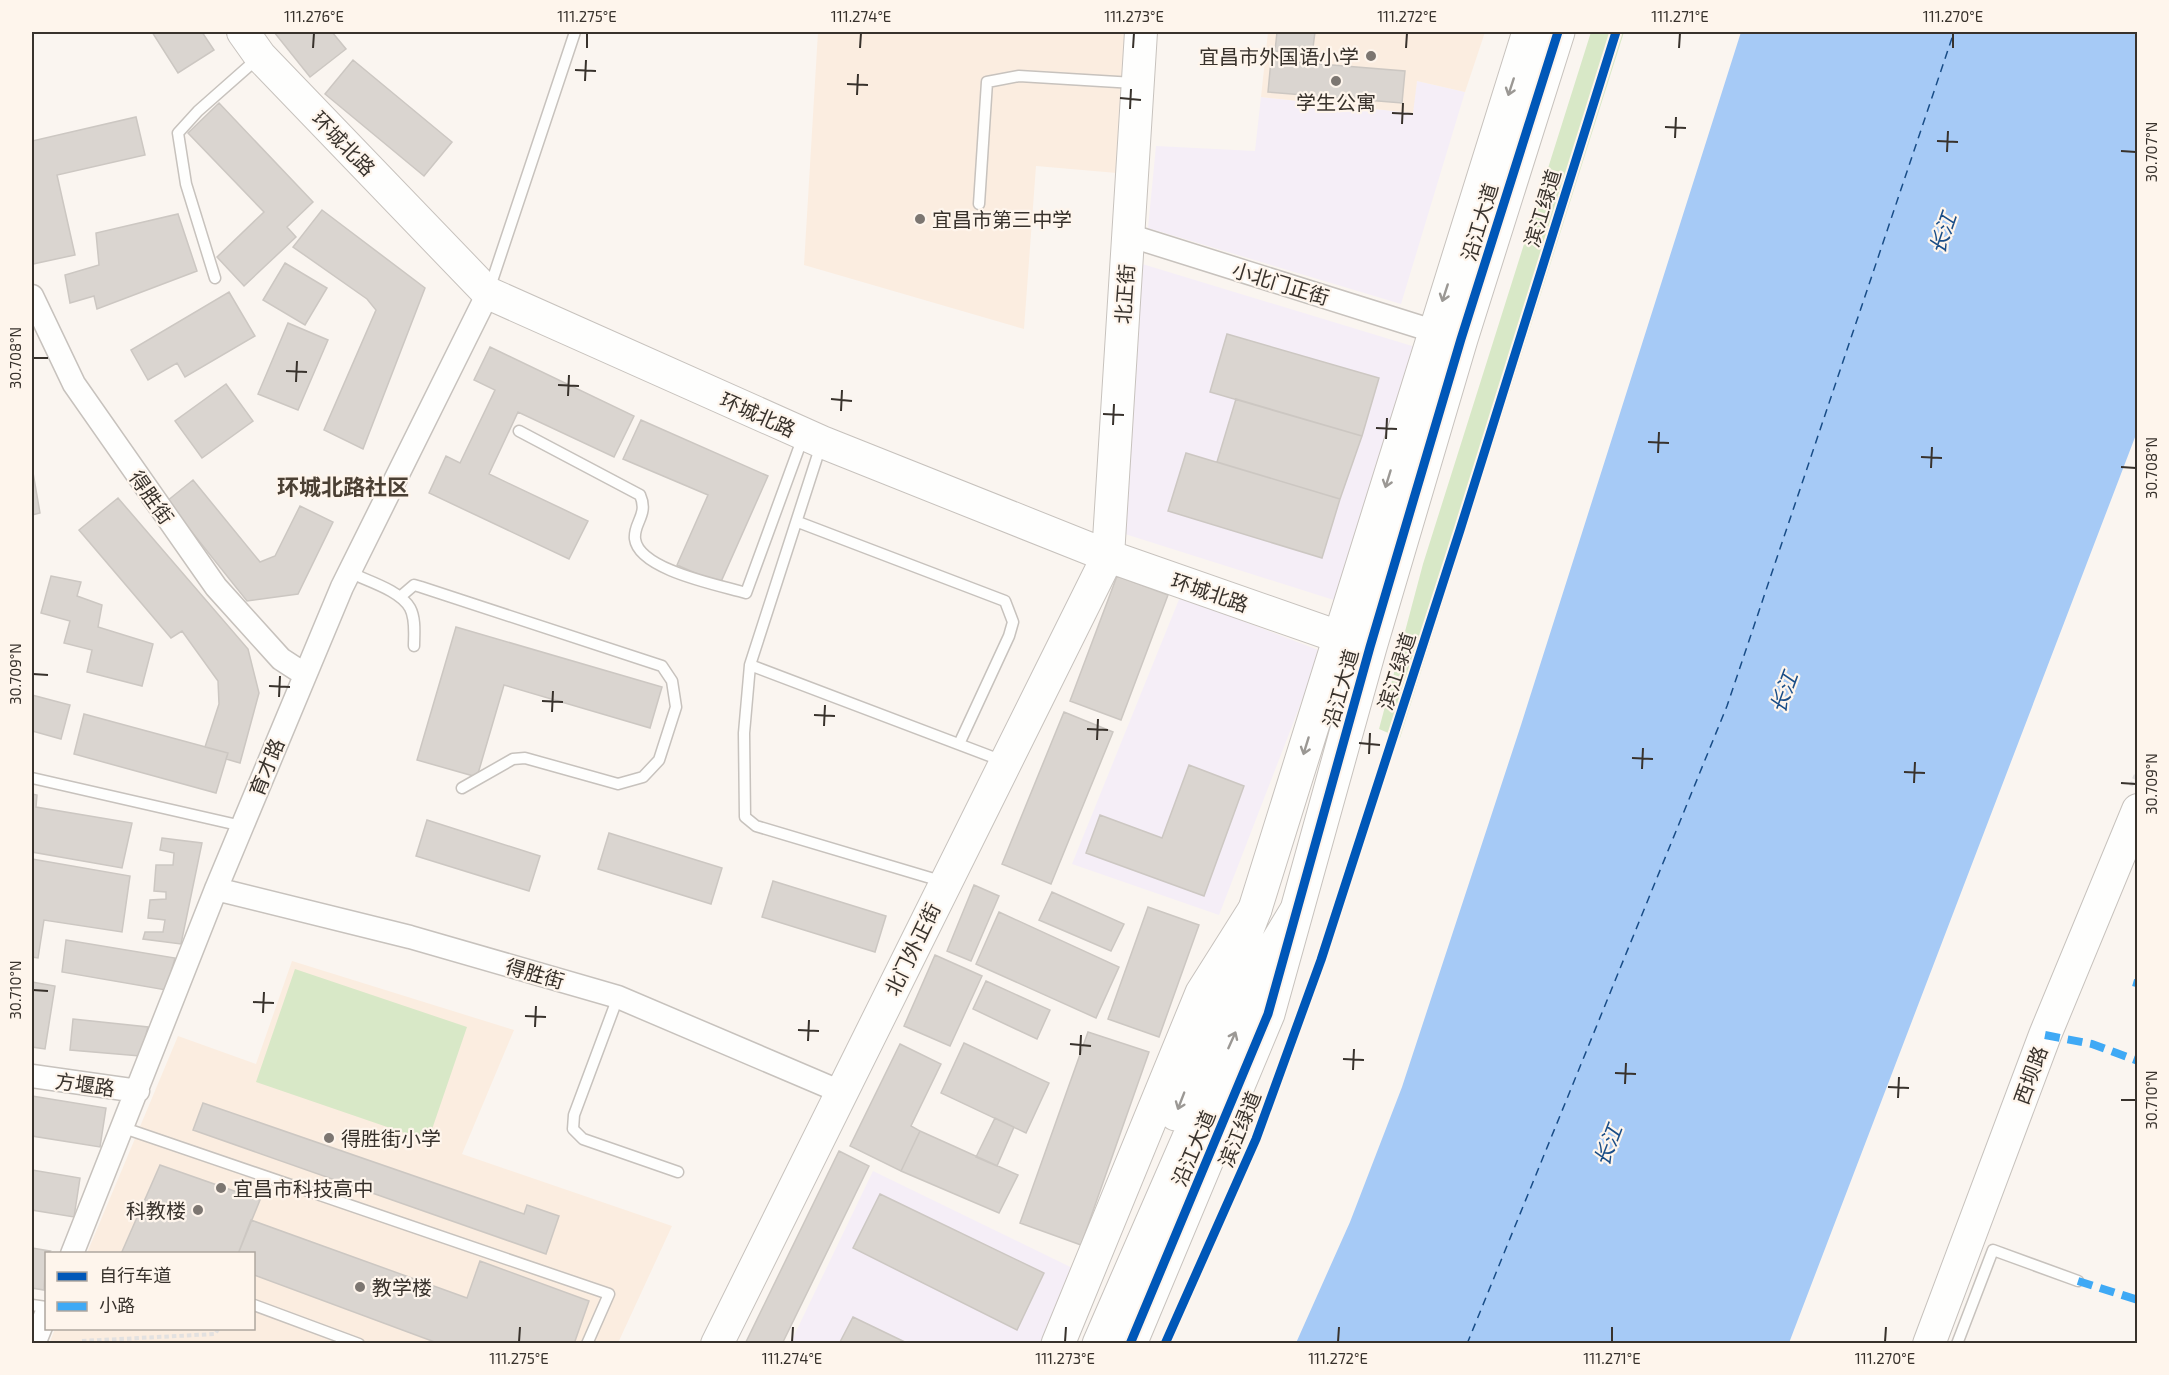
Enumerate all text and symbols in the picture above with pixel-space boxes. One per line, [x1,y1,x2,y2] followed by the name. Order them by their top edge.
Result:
[284,7,344,25] text: 111.276°E
[557,7,617,25] text: 111.275°E
[831,7,891,25] text: 111.274°E
[1104,7,1164,25] text: 111.273°E
[1377,7,1437,25] text: 111.272°E
[1651,7,1709,25] text: 111.271°E
[1923,7,1983,25] text: 111.270°E
[1199,44,1359,68] place label: 宜昌市外国语小学
[1364,49,1378,63] marker: 宜昌市外国语小学
[1329,74,1343,88] marker: 学生公寓
[1505,77,1516,96] one-way arrow
[1296,90,1376,114] place label: 学生公寓
[308,106,380,180] street label: 环城北路
[2142,122,2160,182] text: 30.707°N
[1519,166,1565,250] street label: 滨江绿道
[1456,180,1502,264] street label: 沿江大道
[932,207,1072,231] place label: 宜昌市第三中学
[1923,207,1961,257] water label: 长江
[913,212,927,226] marker: 宜昌市第三中学
[1230,257,1332,309] street label: 小北门正街
[1110,263,1138,325] street label: 北正街
[1439,283,1450,302] one-way arrow
[6,327,24,389] text: 30.708°N
[717,387,799,441] street label: 环城北路
[2142,437,2160,499] text: 30.708°N
[125,466,179,528] street label: 得胜街
[1382,469,1393,488] one-way arrow
[277,473,409,499] district label: 环城北路社区
[1168,568,1252,616] street label: 环城北路
[1372,629,1420,713] street label: 滨江绿道
[6,643,24,705] text: 30.709°N
[1317,646,1363,730] street label: 沿江大道
[1764,666,1803,716] water label: 长江
[244,735,288,799] street label: 育才路
[1299,736,1310,755] one-way arrow
[2142,753,2160,815] text: 30.709°N
[879,899,945,999] street label: 北门外正街
[503,953,567,993] street label: 得胜街
[6,961,24,1020] text: 30.710°N
[1226,1031,1238,1049] one-way arrow
[2008,1043,2052,1107] street label: 西坝路
[54,1068,116,1100] street label: 方堰路
[2142,1071,2160,1130] text: 30.710°N
[1213,1087,1265,1171] street label: 滨江绿道
[1175,1091,1186,1109] one-way arrow
[1166,1106,1220,1190] street label: 沿江大道
[1588,1119,1627,1169] water label: 长江
[341,1126,441,1150] place label: 得胜街小学
[322,1131,336,1145] marker: 得胜街小学
[233,1176,373,1200] place label: 宜昌市科技高中
[214,1181,228,1195] marker: 宜昌市科技高中
[126,1198,186,1222] place label: 科教楼
[191,1203,205,1217] marker: 科教楼
[45,1252,255,1330] legend
[99,1264,171,1286] text: 自行车道
[372,1275,432,1299] place label: 教学楼
[353,1280,367,1294] marker: 教学楼
[99,1294,135,1316] text: 小路
[489,1349,549,1367] text: 111.275°E
[762,1349,822,1367] text: 111.274°E
[1035,1349,1095,1367] text: 111.273°E
[1308,1349,1368,1367] text: 111.272°E
[1583,1349,1641,1367] text: 111.271°E
[1855,1349,1915,1367] text: 111.270°E

